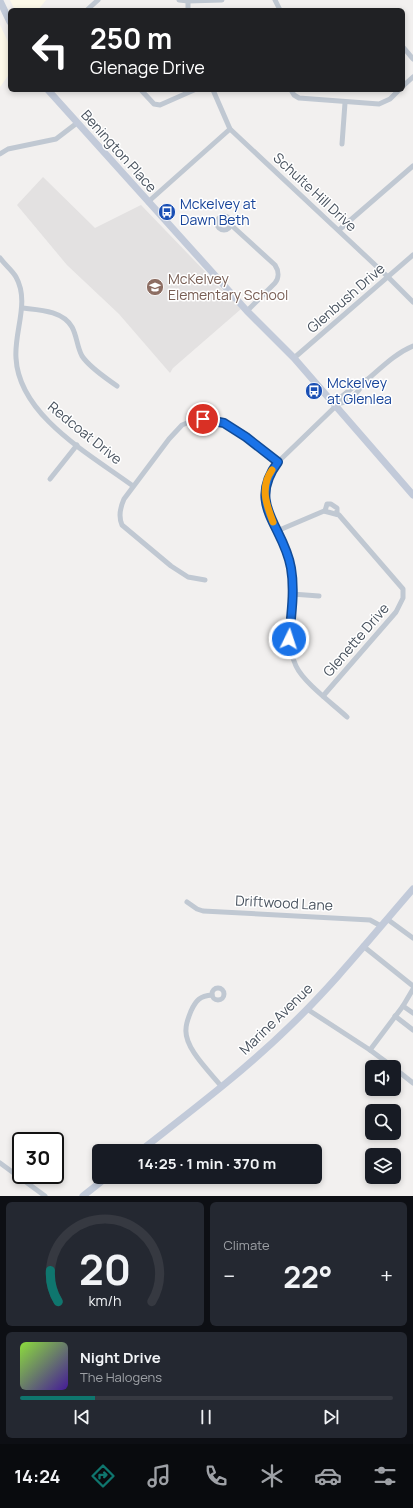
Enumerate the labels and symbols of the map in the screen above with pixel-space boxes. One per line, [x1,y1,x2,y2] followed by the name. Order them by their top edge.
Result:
[77,105,161,196] street label: Benington Place
[270,148,361,235] street label: Schulte Hill Drive
[180,194,257,229] place label: Mckelvey at Dawn Beth
[157,202,177,222] bus stop icon: Mckelvey at Dawn Beth
[303,259,389,337] street label: Glenbush Drive
[168,269,288,304] place label: McKelvey Elementary School
[145,277,165,297] school or university icon: McKelvey Elementary School
[327,373,392,408] place label: Mckelvey at Glenlea
[304,381,324,401] bus stop icon: Mckelvey at Glenlea
[44,397,126,468] street label: Redcoat Drive
[186,402,220,436] pin
[318,599,393,680] street label: Glenette Drive
[268,618,310,660] position arrow
[235,890,333,915] street label: Driftwood Lane
[235,979,316,1058] street label: Marine Avenue
[12,1132,64,1184] speed limit sign: 30

